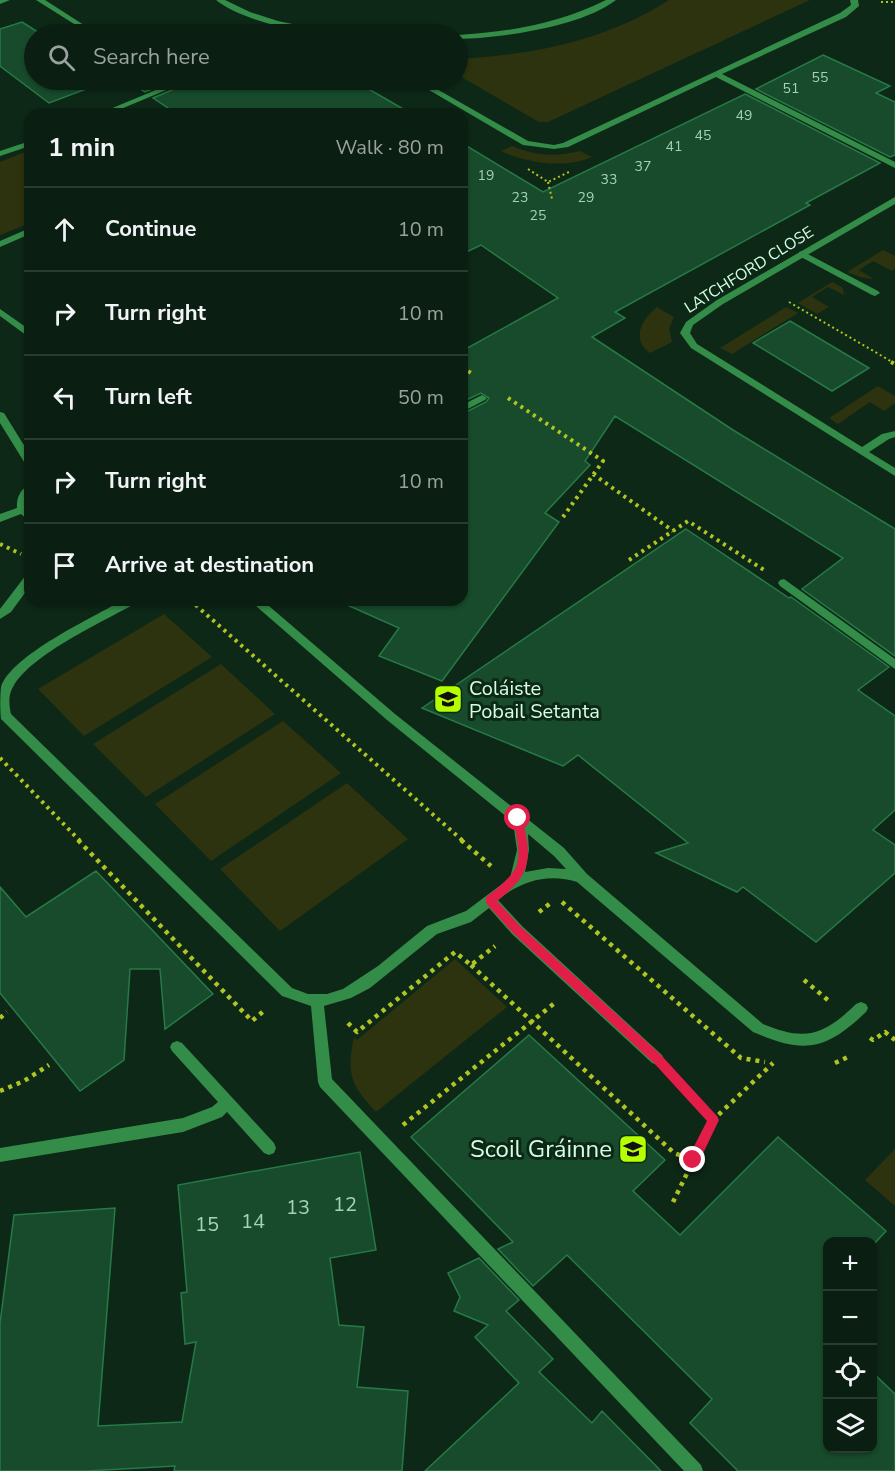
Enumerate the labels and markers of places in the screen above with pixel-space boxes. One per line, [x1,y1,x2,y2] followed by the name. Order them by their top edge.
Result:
[469,675,600,725] place label: Coláiste Pobail Setanta
[432,683,464,715] school or university icon: Coláiste Pobail Setanta
[470,1133,612,1165] place label: Scoil Gráinne
[617,1133,649,1165] school or university icon: Scoil Gráinne

